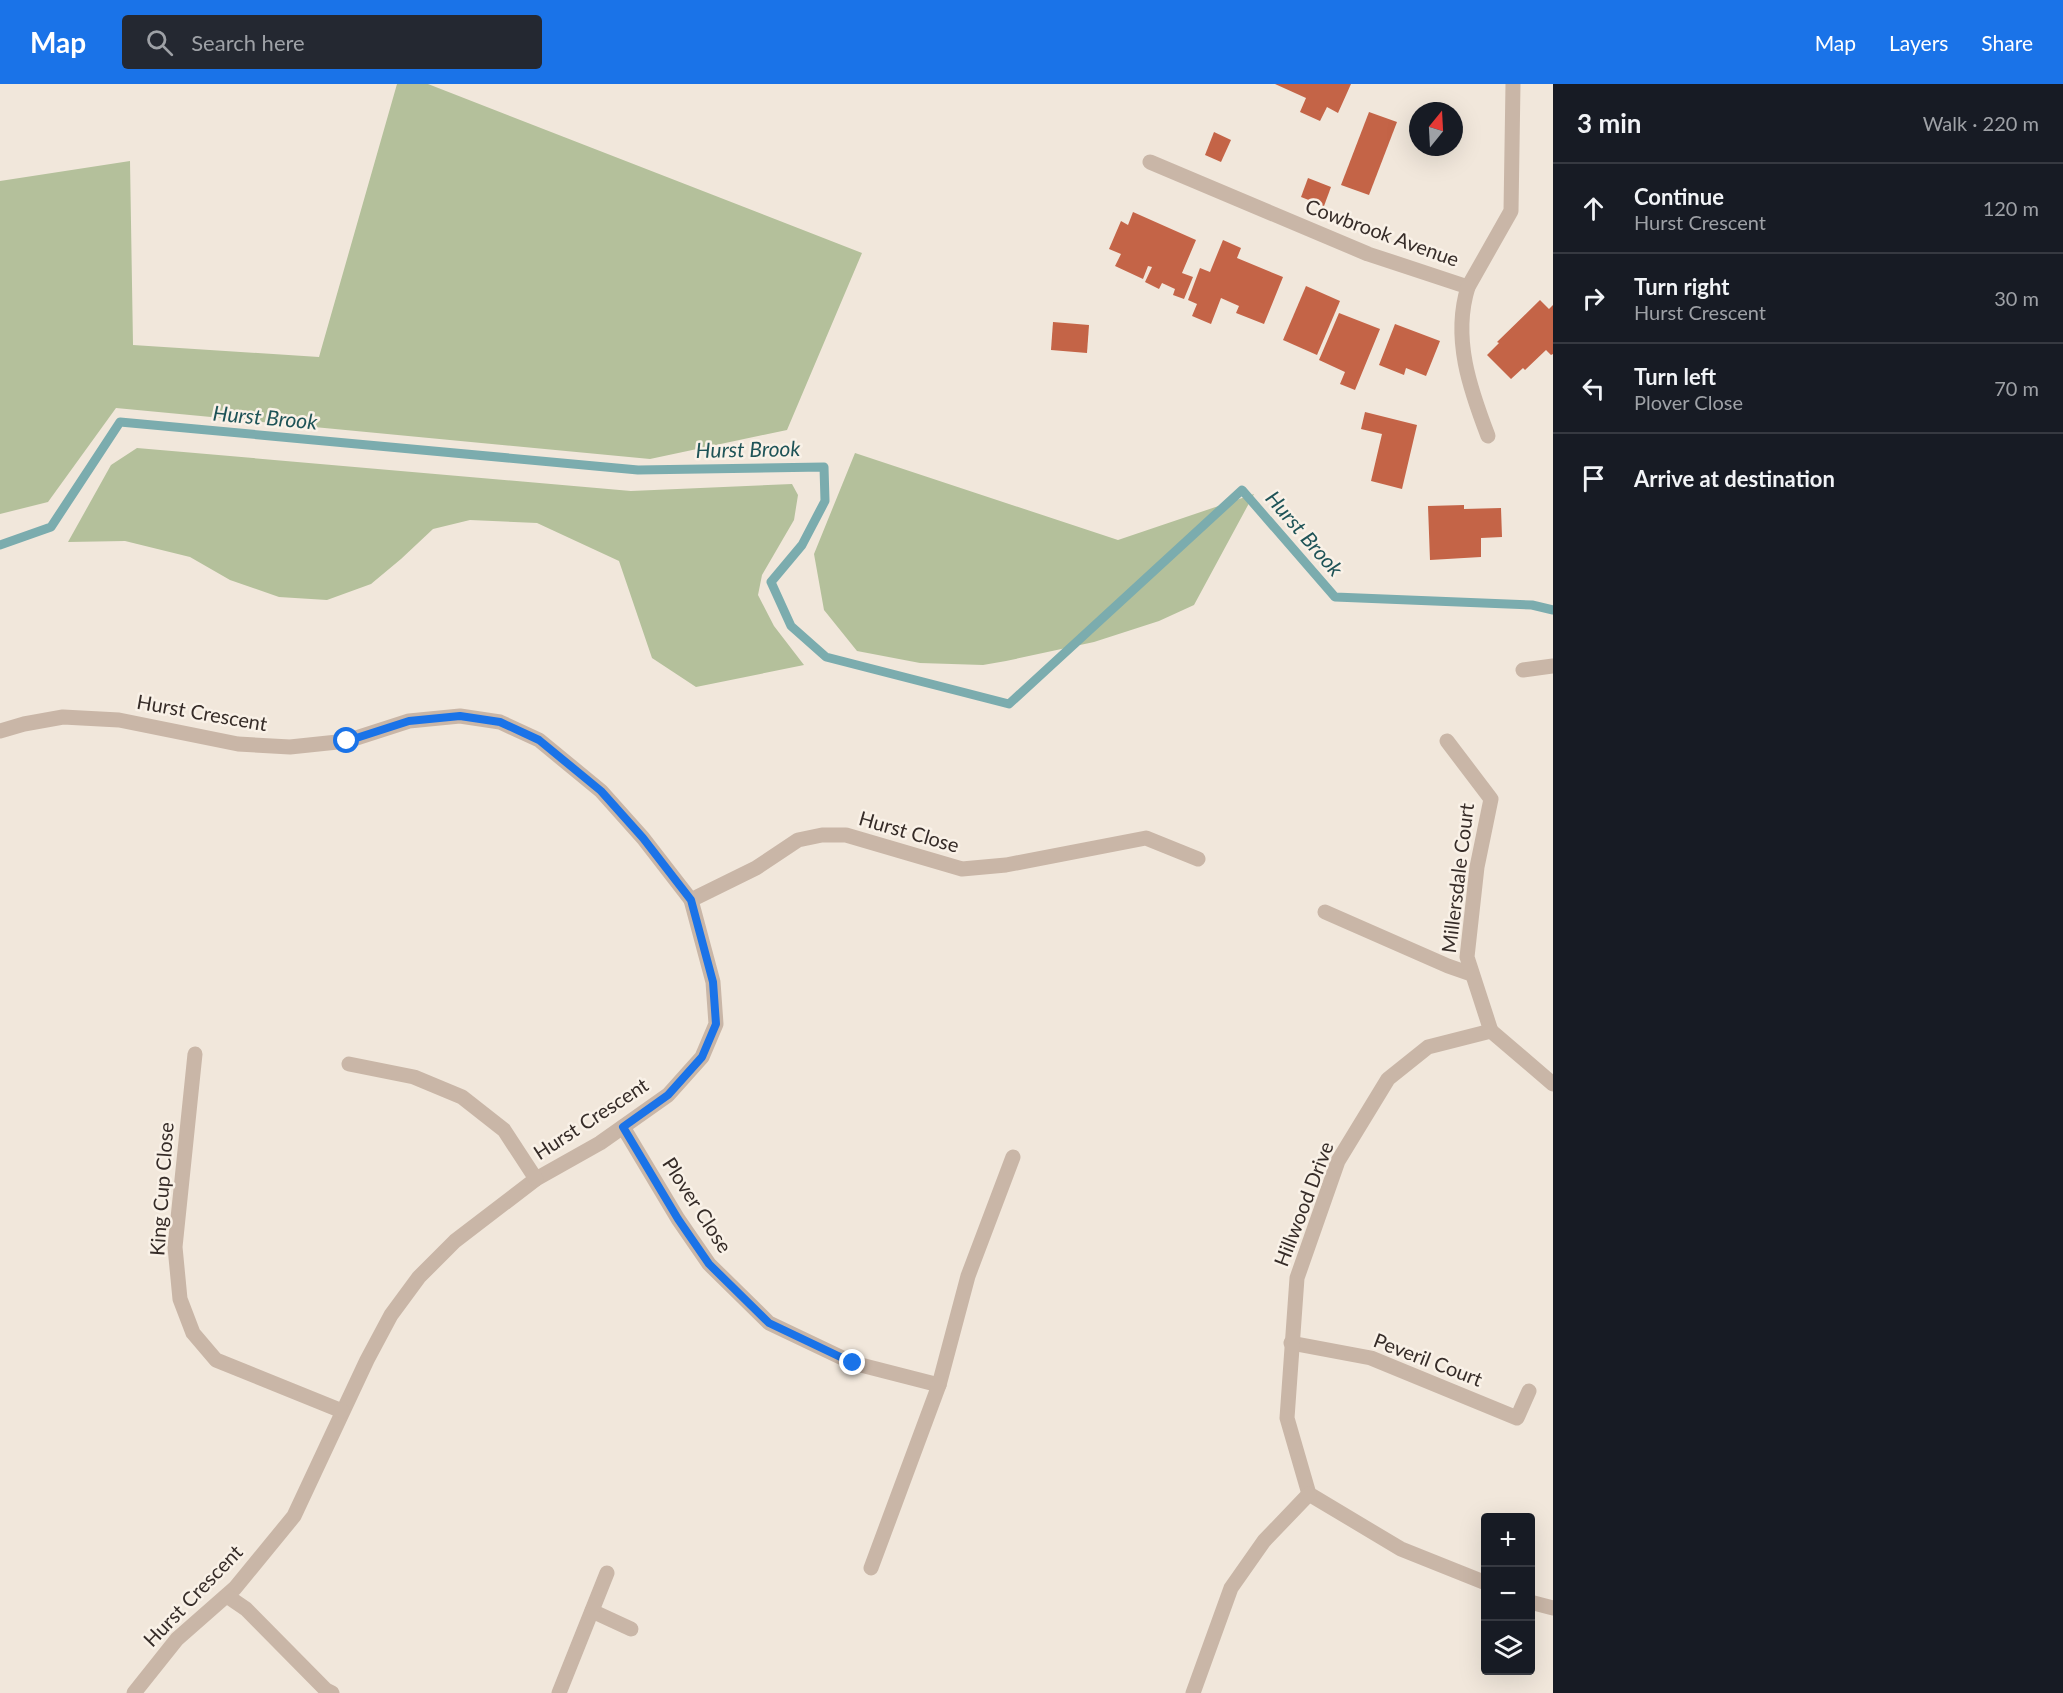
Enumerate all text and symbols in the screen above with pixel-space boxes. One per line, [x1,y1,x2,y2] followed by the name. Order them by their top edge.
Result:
[122,15,542,69] search box
[30,25,86,59] text: Map
[143,26,176,59] icon: search
[191,29,305,56] text: Search here
[1815,30,1856,55] text: Map
[1889,30,1948,55] text: Layers
[1981,30,2033,55] text: Share
[1409,102,1463,156] north arrow
[1577,107,1641,139] text: 3 min
[1923,111,2039,135] text: Walk · 220 m
[1634,183,1724,210] text: Continue
[1577,192,1610,225] icon: ahead
[1302,193,1462,271] street label: Cowbrook Avenue
[1983,196,2039,220] text: 120 m
[1634,210,1766,234] text: Hurst Crescent
[1634,273,1729,300] text: Turn right
[1577,282,1610,315] icon: right
[1994,286,2039,310] text: 30 m
[1634,300,1766,324] text: Hurst Crescent
[1634,363,1716,390] text: Turn left
[1577,372,1610,405] icon: left
[1994,376,2039,400] text: 70 m
[1634,390,1743,414] text: Plover Close
[212,399,319,434] water label: Hurst Brook
[695,435,802,462] water label: Hurst Brook
[1577,462,1610,495] icon: arrive
[1634,465,1835,492] text: Arrive at destination
[1261,485,1350,582] water label: Hurst Brook
[135,689,269,735] street label: Hurst Crescent
[333,727,359,753] route start
[1436,802,1478,954] street label: Millersdale Court
[856,805,962,857] street label: Hurst Close
[529,1072,652,1164] street label: Hurst Crescent
[144,1121,178,1257] street label: King Cup Close
[1268,1138,1338,1269] street label: Hillwood Drive
[658,1152,738,1257] street label: Plover Close
[1371,1327,1486,1391] street label: Peveril Court
[839,1349,865,1375] route end
[1481,1513,1535,1675] map controls
[1481,1513,1535,1567] button: +
[138,1540,247,1651] street label: Hurst Crescent
[1481,1567,1535,1621] button: −
[1481,1621,1535,1675] button: layers

